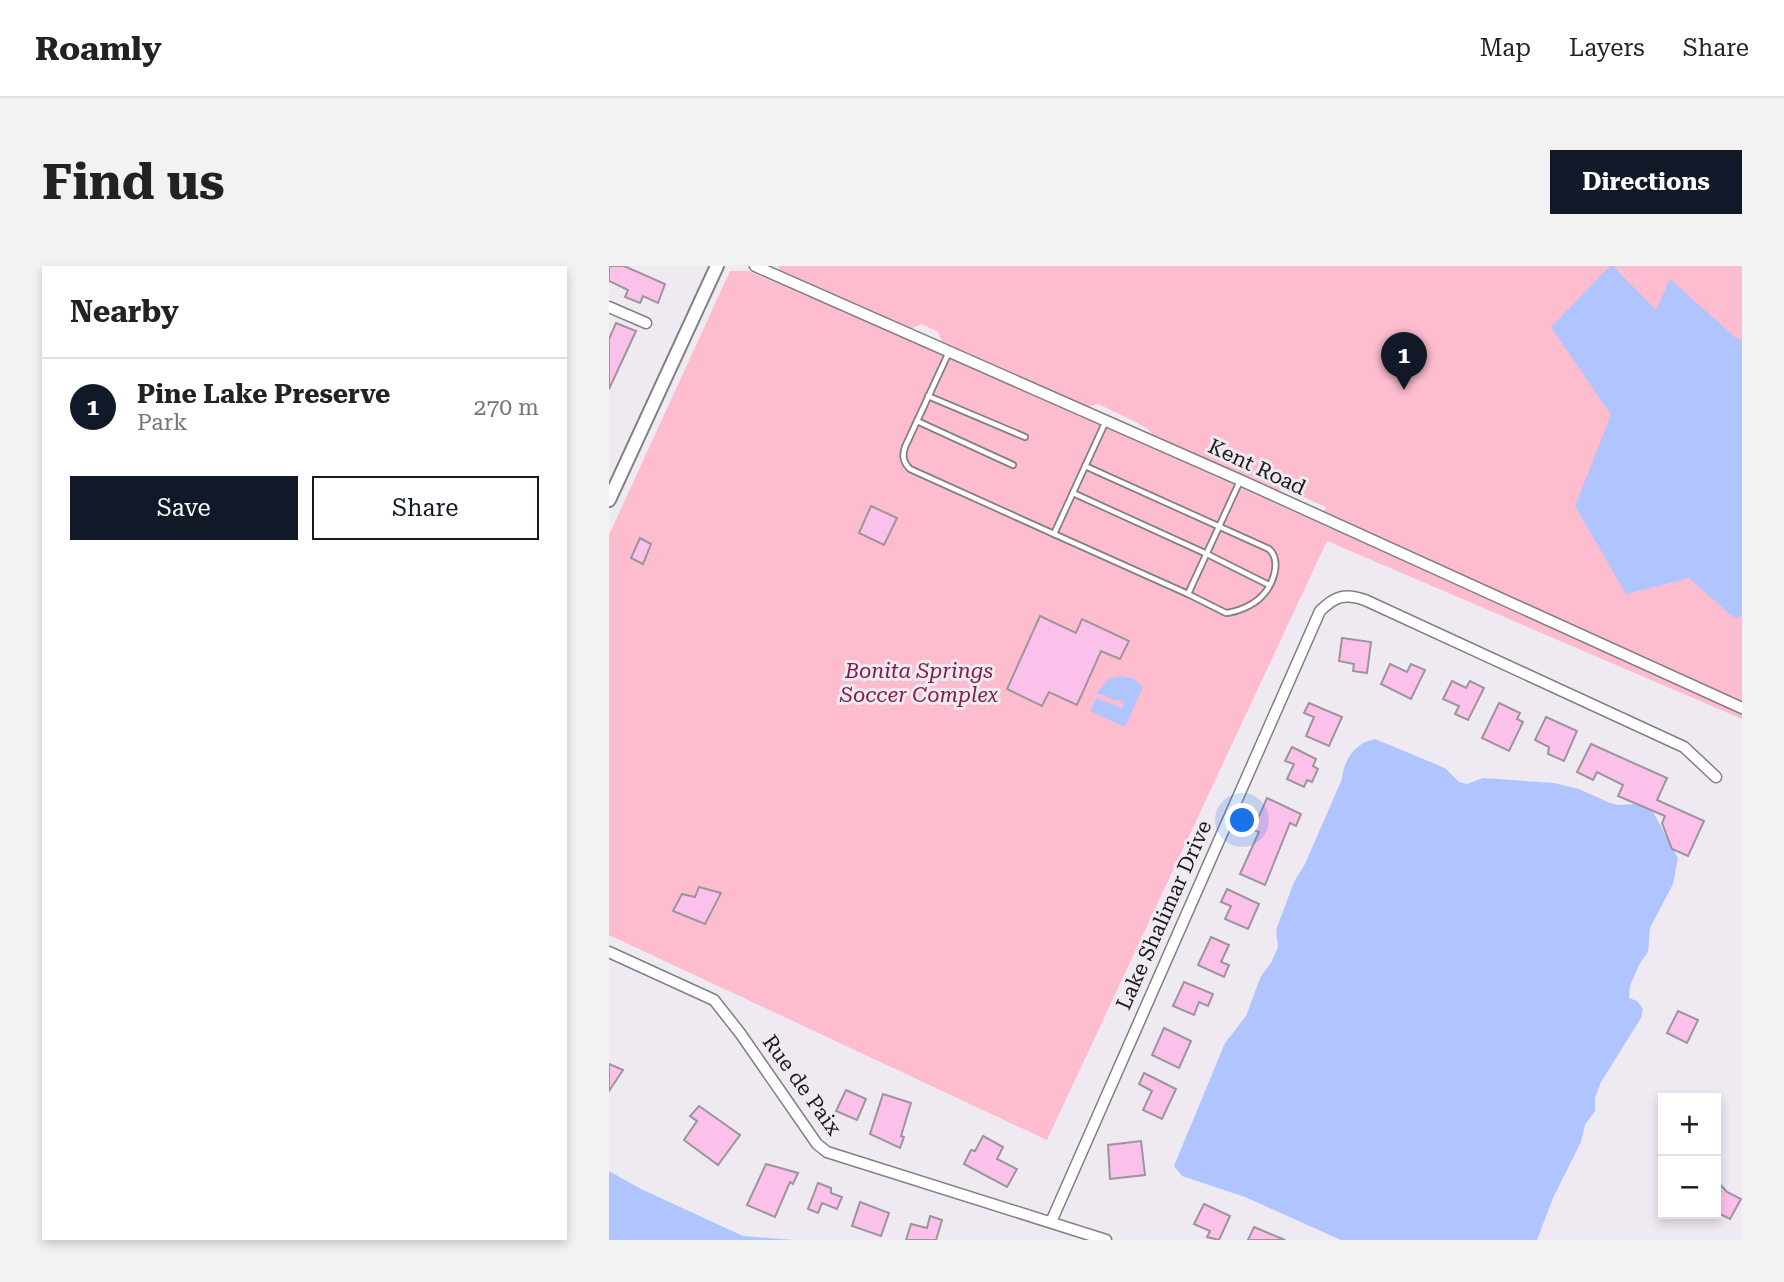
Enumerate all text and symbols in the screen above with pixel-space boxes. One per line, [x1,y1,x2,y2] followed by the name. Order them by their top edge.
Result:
[35,29,162,68] text: Roamly
[1480,34,1531,62] text: Map
[1569,34,1645,62] text: Layers
[1683,34,1749,62] text: Share
[1550,150,1742,214] button: Directions
[42,154,225,211] text: Find us
[70,294,179,329] text: Nearby
[1381,332,1427,390] pin: 1
[137,379,390,409] text: Pine Lake Preserve
[87,394,99,421] text: 1
[474,394,539,421] text: 270 m
[137,409,188,436] text: Park
[1204,434,1310,500] street label: Kent Road
[70,476,298,540] button: Save
[312,476,539,540] button: Share
[839,659,998,707] park label: Bonita Springs Soccer Complex
[1225,803,1259,837] your location
[1111,817,1217,1013] street label: Lake Shalimar Drive
[758,1030,846,1140] street label: Rue de Paix
[1658,1093,1721,1219] map controls
[1658,1093,1721,1156] button: +
[1658,1156,1721,1219] button: −

